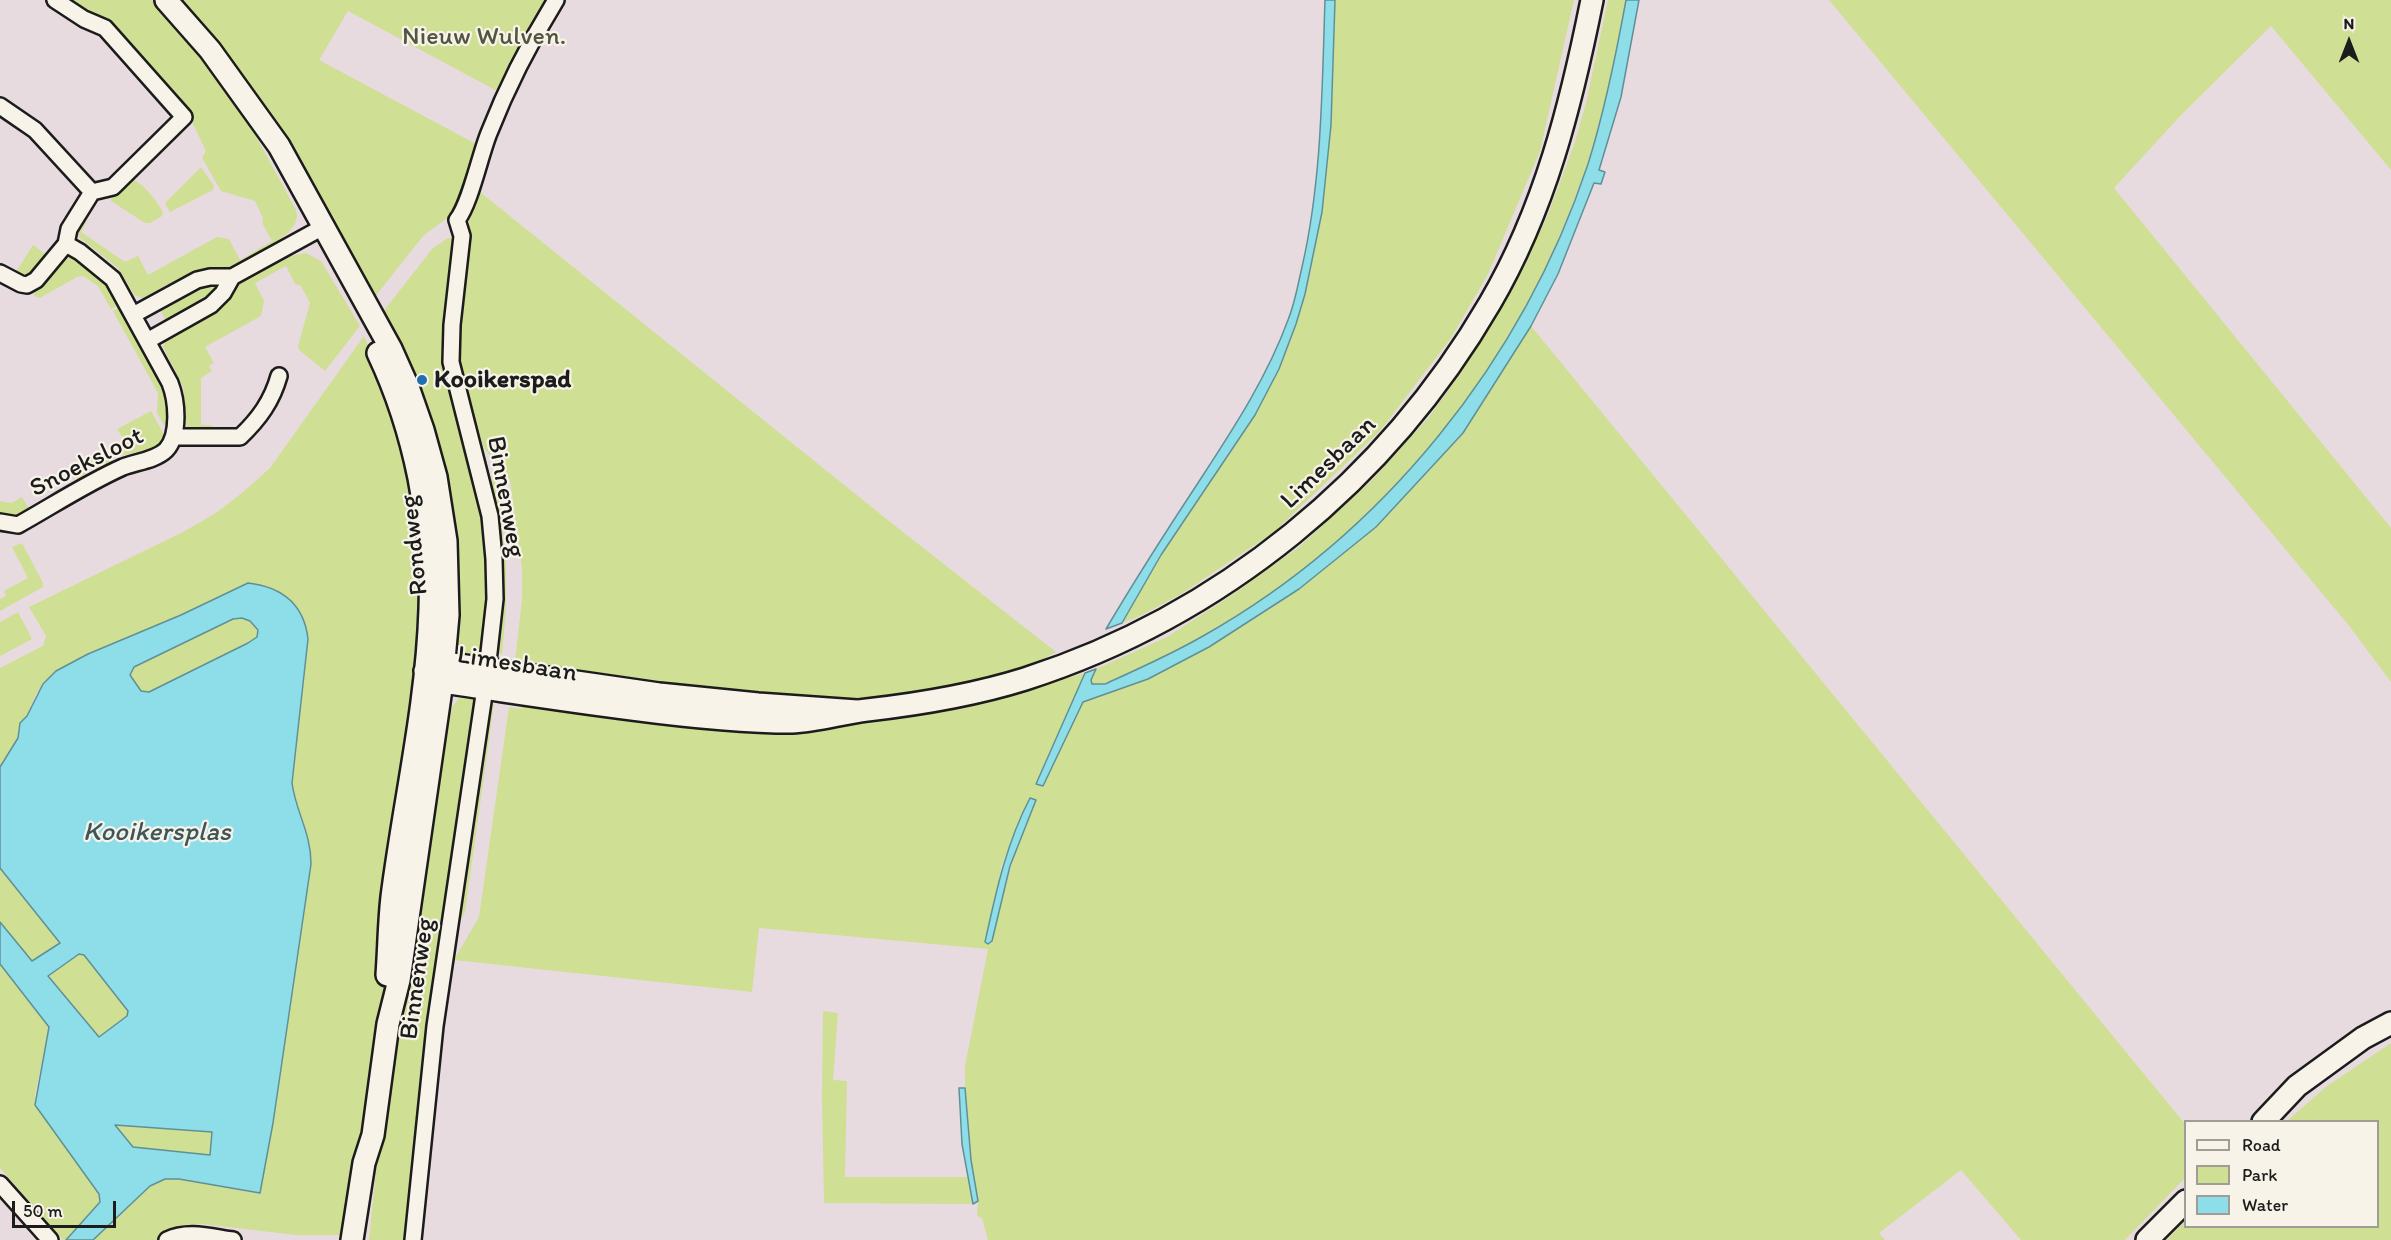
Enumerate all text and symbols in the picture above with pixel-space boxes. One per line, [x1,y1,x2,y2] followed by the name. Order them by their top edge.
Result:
[2319,12,2379,72] north arrow
[2344,14,2354,33] text: N
[402,21,566,53] park label: Nieuw Wulven.
[434,364,571,396] place label: Kooikerspad
[415,373,429,387] marker: Kooikerspad
[1275,410,1383,516] street label: Limesbaan
[25,421,149,505] street label: Snoeksloot
[479,434,531,560] street label: Binnenweg
[394,493,436,597] street label: Rondweg
[455,640,579,690] street label: Limesbaan
[83,817,231,849] water label: Kooikersplas
[394,916,442,1042] street label: Binnenweg
[2184,1120,2379,1228] legend
[2242,1134,2281,1156] text: Road
[2242,1164,2277,1186] text: Park
[15,1189,118,1227] scale bar
[2242,1194,2288,1216] text: Water
[23,1200,63,1222] text: 50 m

